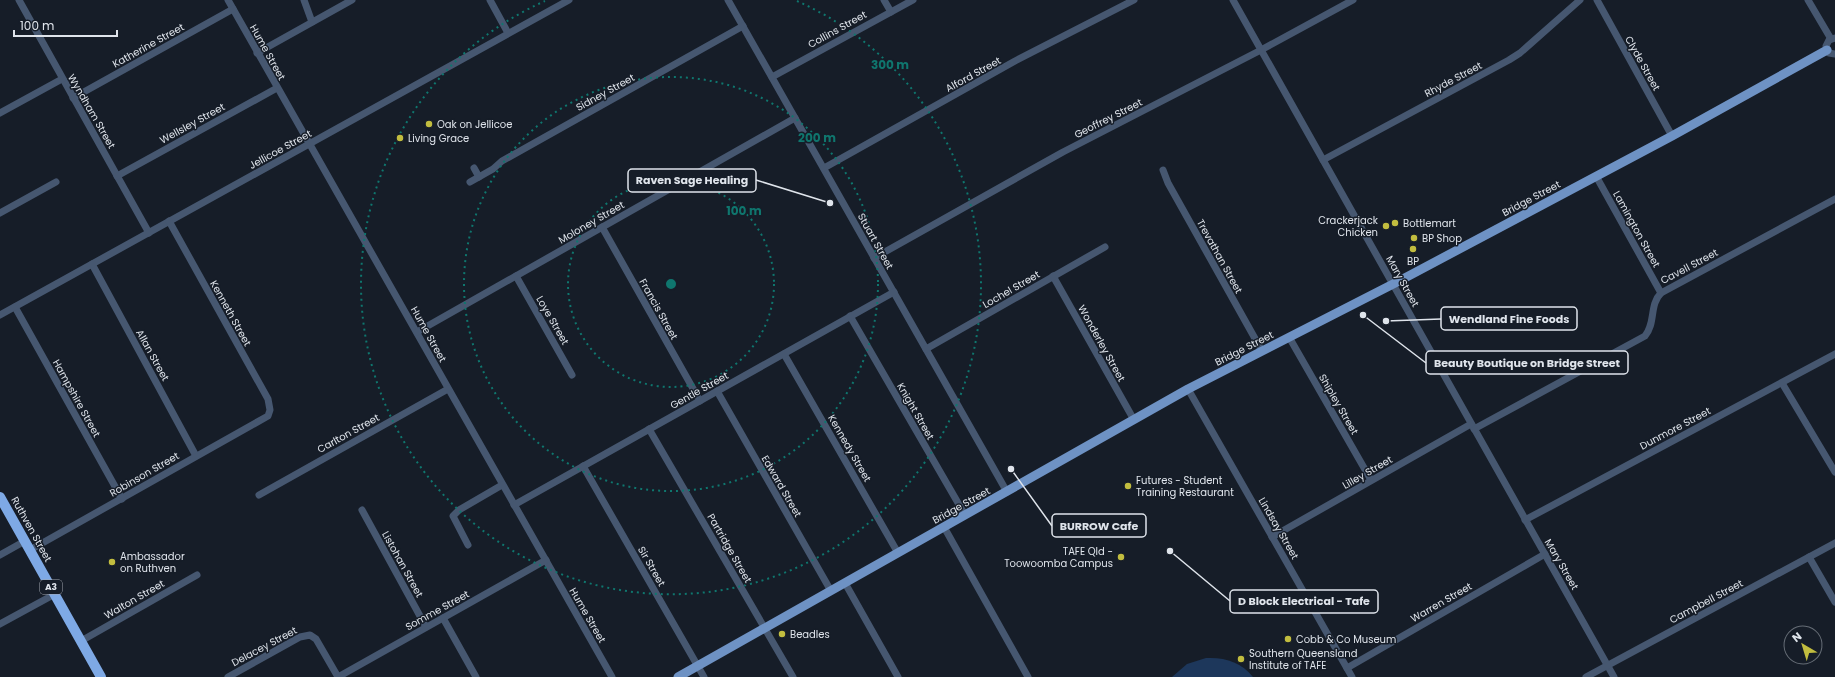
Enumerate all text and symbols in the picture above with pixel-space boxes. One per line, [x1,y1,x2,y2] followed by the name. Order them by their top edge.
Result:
[805,7,870,52] street label: Collins Street
[14,12,117,38] scale bar
[20,17,54,34] text: 100 m
[110,19,187,71] street label: Katherine Street
[246,22,289,83] street label: Hume Street
[1621,33,1664,94] street label: Clyde Street
[943,53,1004,96] street label: Alford Street
[871,56,909,73] text: 300 m
[1422,58,1485,101] street label: Rhyde Street
[573,70,638,115] street label: Sidney Street
[64,71,119,152] street label: Wyndham Street
[1072,95,1145,142] street label: Geoffrey Street
[157,99,228,148] street label: Wellsley Street
[437,117,512,132] place label: Oak on Jellicoe
[424,119,434,129] marker: Oak on Jellicoe
[246,126,315,173] street label: Jellicoe Street
[798,129,836,146] text: 200 m
[408,131,469,146] place label: Living Grace
[395,133,405,143] marker: Living Grace
[628,169,756,192] callout: Raven Sage Healing
[636,172,748,188] text: Raven Sage Healing
[1499,177,1563,220] street label: Bridge Street
[1609,188,1664,271] street label: Lamington Street
[555,197,627,247] street label: Moloney Street
[726,202,762,219] text: 100 m
[854,210,897,272] street label: Stuart Street
[1318,213,1379,240] place label: Crackerjack Chicken
[1193,216,1246,296] street label: Trevathan Street
[1403,216,1456,231] place label: Bottlemart
[1390,218,1400,228] marker: Bottlemart
[1381,221,1391,231] marker: Crackerjack Chicken
[1422,231,1462,246] place label: BP Shop
[1409,233,1419,243] marker: BP Shop
[1408,244,1418,254] marker: BP
[1658,245,1721,288] street label: Cavell Street
[1382,253,1423,310] street label: Mary Street
[1407,254,1419,269] place label: BP
[980,267,1043,312] street label: Lochel Street
[636,276,682,343] street label: Francis Street
[664,277,678,291] centre of rings
[206,278,255,349] street label: Kenneth Street
[532,293,573,348] street label: Loye Street
[1074,302,1129,385] street label: Wonderley Street
[407,304,450,365] street label: Hume Street
[1441,307,1577,330] callout: Wendland Fine Foods
[1449,311,1569,327] text: Wendland Fine Foods
[132,327,173,384] street label: Allan Street
[1212,327,1276,370] street label: Bridge Street
[1426,351,1628,374] callout: Beauty Boutique on Bridge Street
[1434,355,1621,371] text: Beauty Boutique on Bridge Street
[49,357,104,440] street label: Hampshire Street
[667,368,731,413] street label: Gentle Street
[1315,371,1362,438] street label: Shipley Street
[893,380,938,443] street label: Knight Street
[1637,403,1714,453] street label: Dunmore Street
[314,410,382,457] street label: Carlton Street
[824,412,875,485] street label: Kennedy Street
[107,448,182,500] street label: Robinson Street
[758,452,806,520] street label: Edward Street
[1339,452,1395,493] street label: Lilley Street
[1136,473,1234,500] place label: Futures - Student Training Restaurant
[1123,481,1133,491] marker: Futures - Student Training Restaurant
[930,483,993,528] street label: Bridge Street
[7,494,56,565] street label: Ruthven Street
[1255,494,1303,562] street label: Lindsay Street
[704,511,756,586] street label: Partridge Street
[1052,514,1146,537] callout: BURROW Cafe
[1060,518,1138,534] text: BURROW Cafe
[378,528,427,600] street label: Listohan Street
[1541,536,1582,593] street label: Mary Street
[634,543,669,589] street label: Sir Street
[1004,544,1113,571] place label: TAFE Qld - Toowoomba Campus
[120,549,185,576] place label: Ambassador on Ruthven
[1116,552,1126,562] marker: TAFE Qld - Toowoomba Campus
[107,557,117,567] marker: Ambassador on Ruthven
[101,576,167,623] street label: Walton Street
[1667,576,1746,627] street label: Campbell Street
[1408,579,1475,626] street label: Warren Street
[40,580,62,594] road number: A3
[566,585,610,646] street label: Hume Street
[403,586,472,634] street label: Somme Street
[1230,590,1378,613] callout: D Block Electrical - Tafe
[1238,593,1370,609] text: D Block Electrical - Tafe
[229,623,300,670] street label: Delacey Street
[1783,625,1823,665] north arrow
[790,627,830,642] place label: Beadles
[1789,628,1805,646] text: N
[777,629,787,639] marker: Beadles
[1296,632,1396,647] place label: Cobb & Co Museum
[1283,634,1293,644] marker: Cobb & Co Museum
[1249,646,1357,673] place label: Southern Queensland Institute of TAFE
[1236,654,1246,664] marker: Southern Queensland Institute of TAFE

